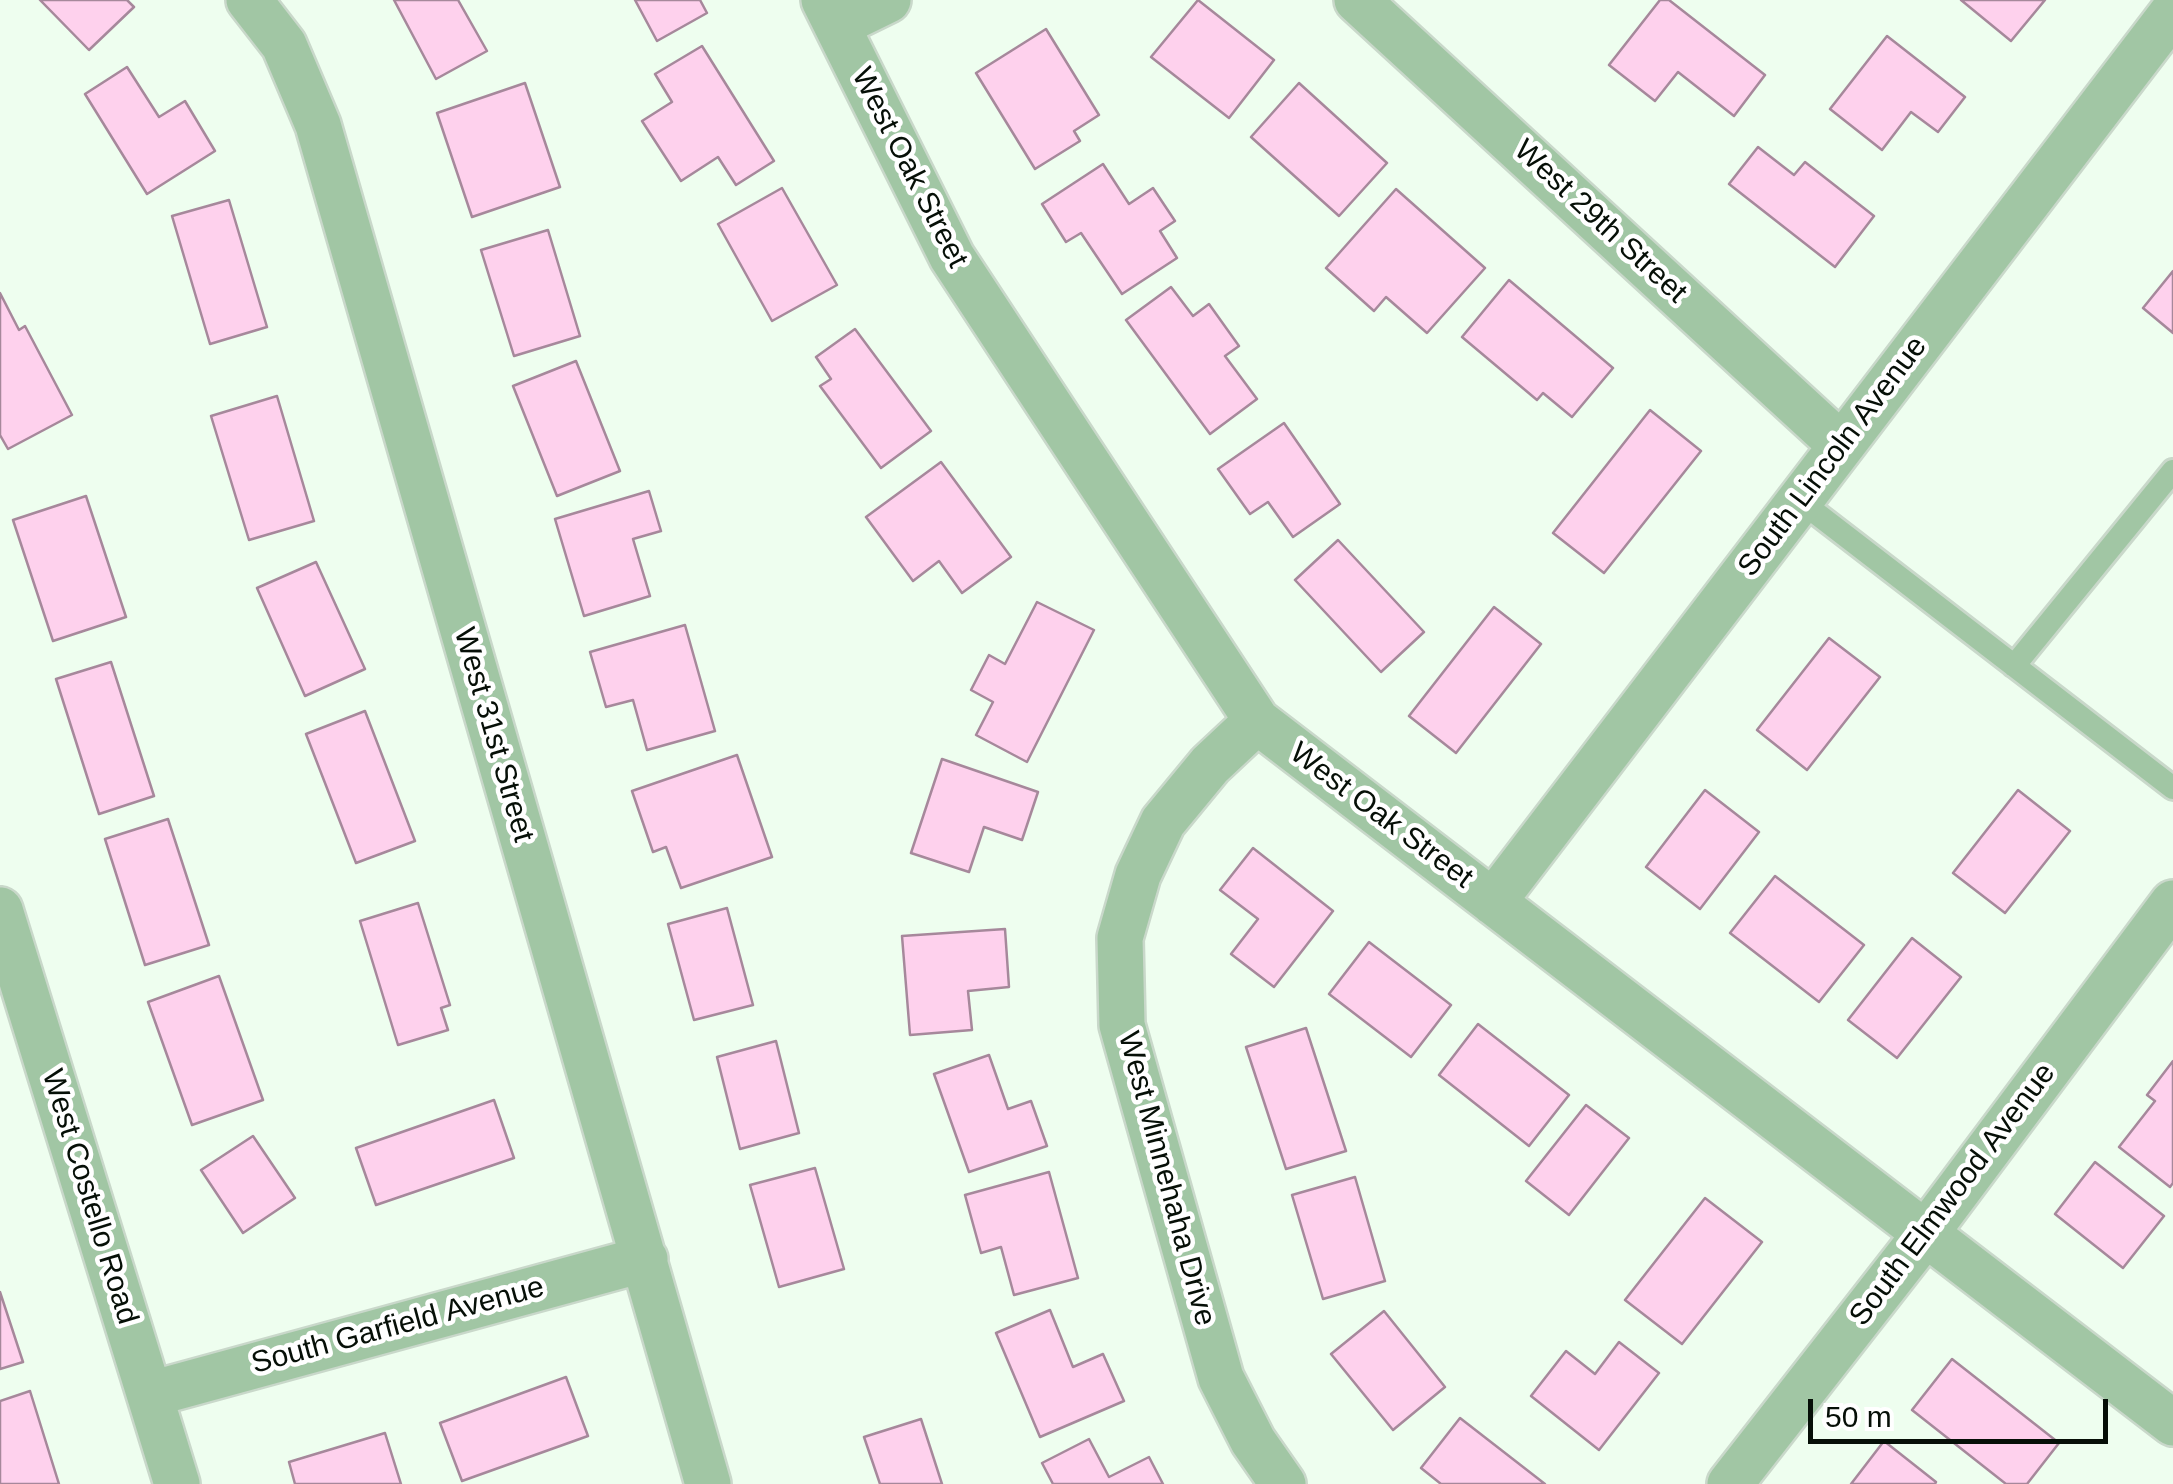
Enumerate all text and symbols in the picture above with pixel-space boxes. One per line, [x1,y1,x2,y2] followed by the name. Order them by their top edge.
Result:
[843,62,975,274] street label: West Oak Street
[1506,133,1694,311] street label: West 29th Street
[1731,330,1935,584] street label: South Lincoln Avenue
[445,624,541,846] street label: West 31st Street
[1283,736,1479,896] street label: West Oak Street
[1109,1028,1223,1330] street label: West Minnehaha Drive
[1842,1057,2064,1333] street label: South Elmwood Avenue
[33,1065,145,1329] street label: West Costello Road
[248,1270,548,1382] street label: South Garfield Avenue
[1813,1379,2113,1441] scale bar
[1825,1400,1892,1433] text: 50 m

